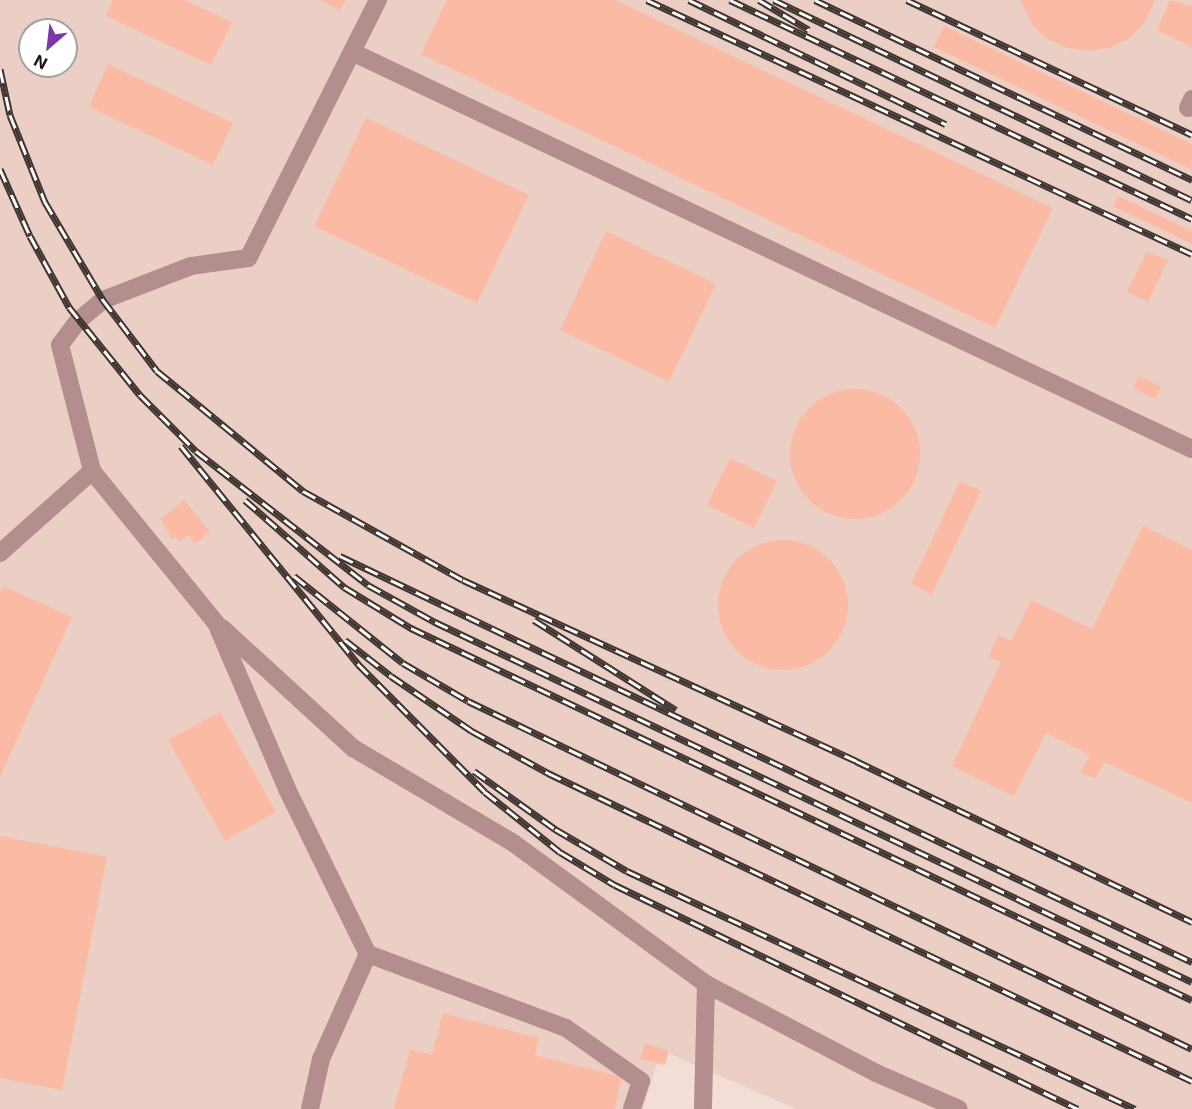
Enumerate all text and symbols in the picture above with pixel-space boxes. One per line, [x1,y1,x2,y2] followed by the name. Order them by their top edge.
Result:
[18,18,78,78] north arrow
[30,50,51,74] text: N

